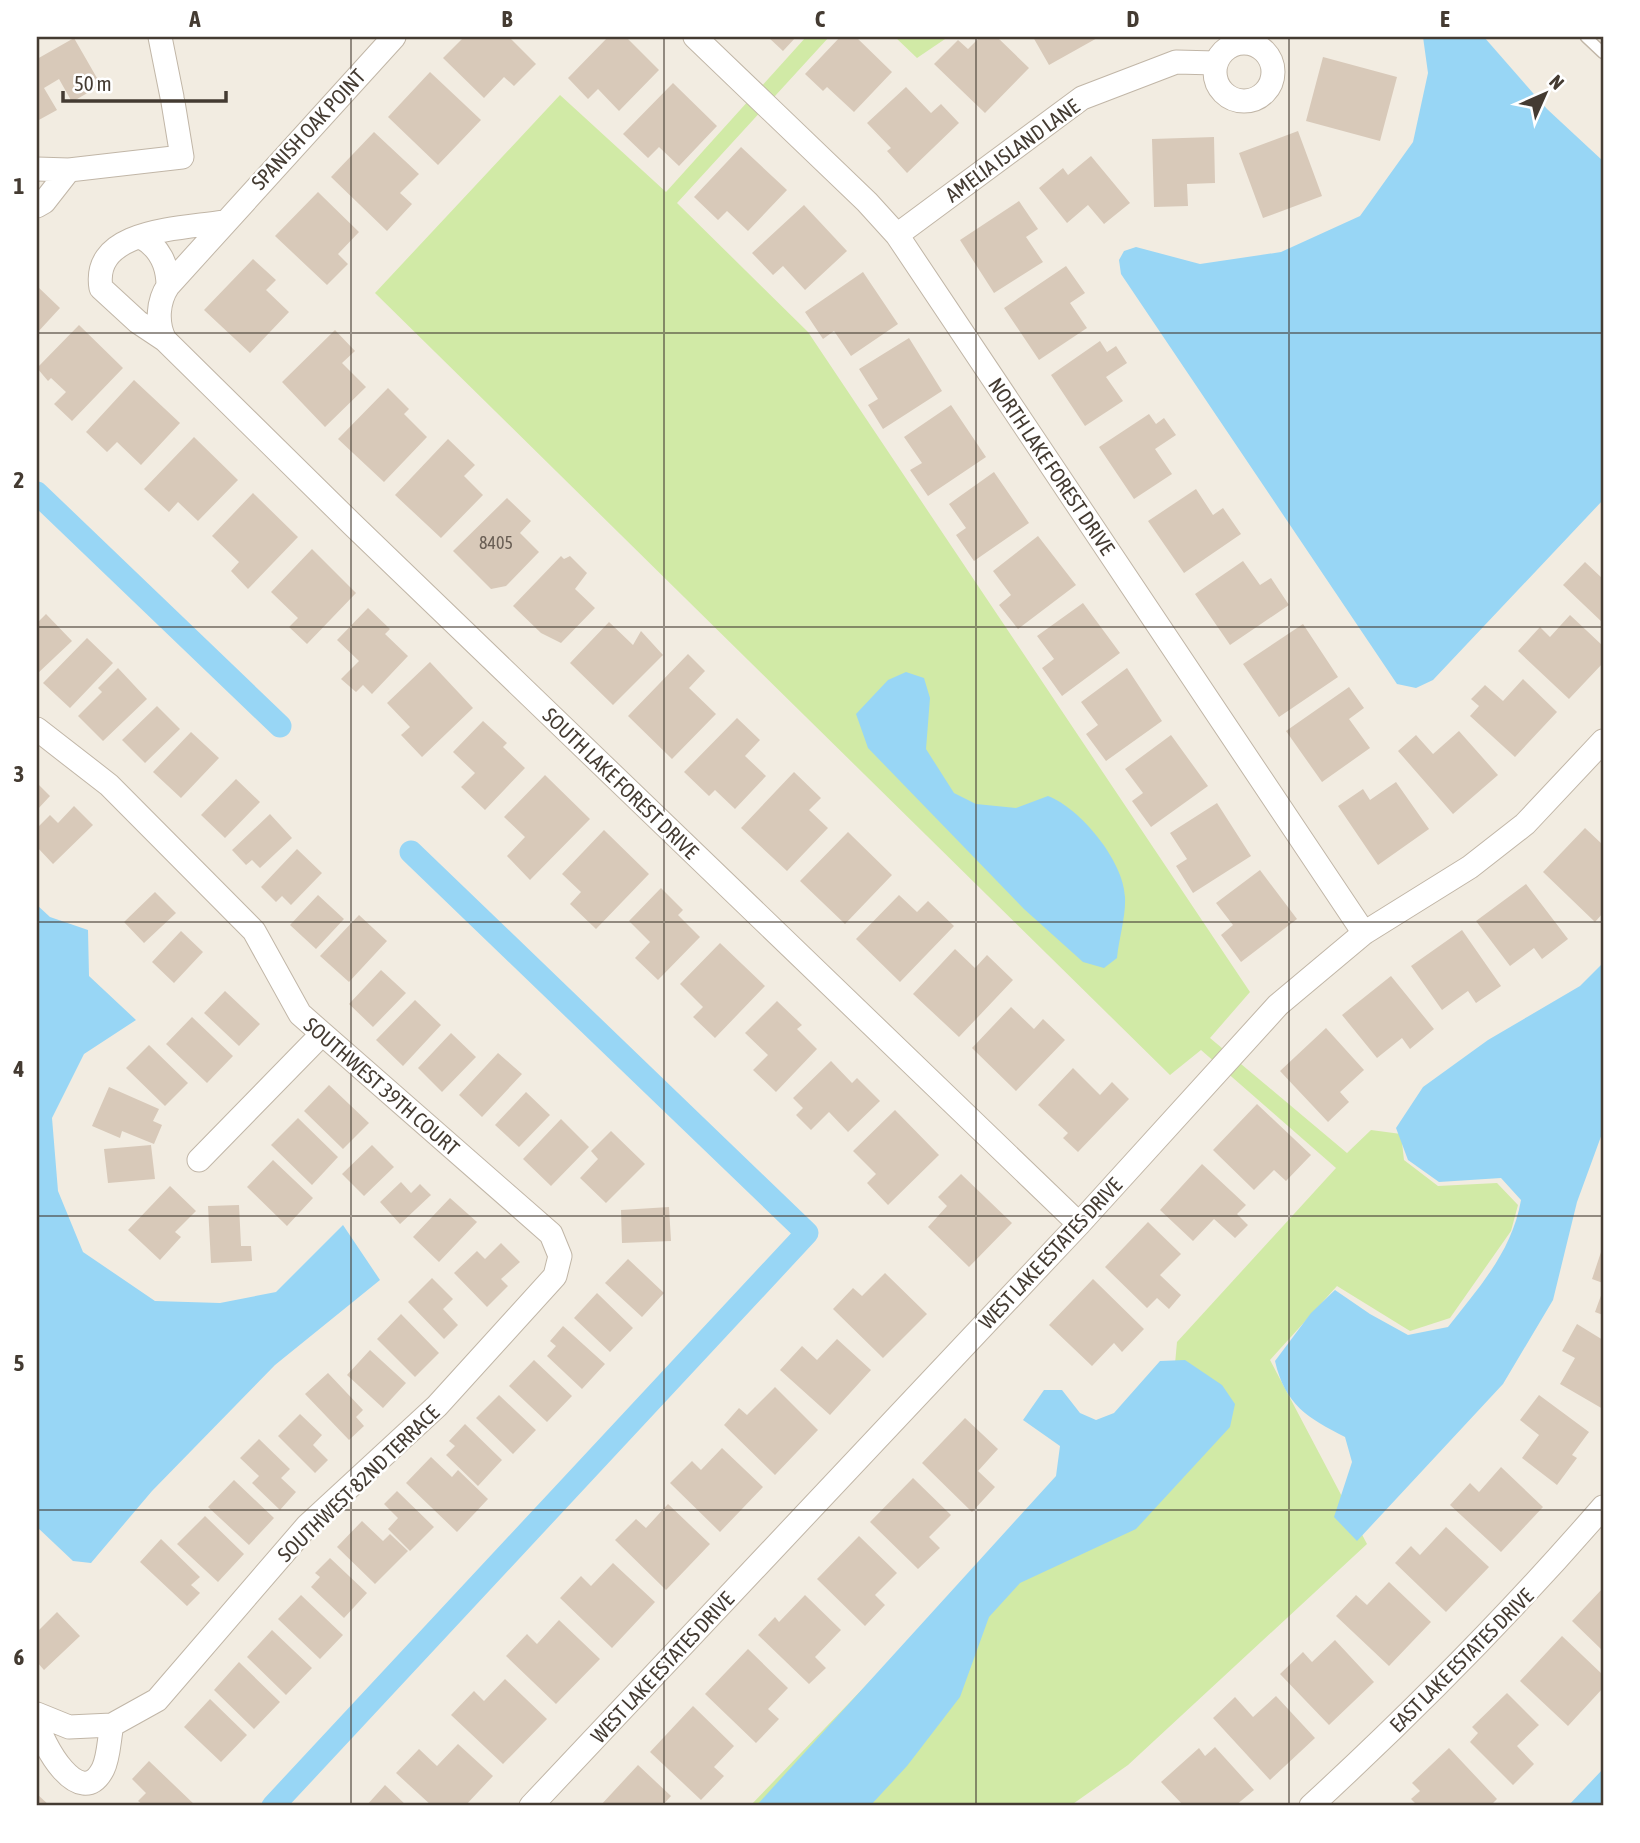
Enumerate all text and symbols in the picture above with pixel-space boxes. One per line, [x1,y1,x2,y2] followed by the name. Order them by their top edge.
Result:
[188,6,201,32] text: A
[502,6,513,32] text: B
[815,6,826,32] text: C
[1127,6,1140,32] text: D
[1440,6,1450,32] text: E
[63,60,226,104] scale bar
[1510,60,1580,130] north arrow
[246,64,370,194] street label: SPANISH OAK POINT
[1545,70,1569,94] text: N
[74,71,112,95] text: 50 m
[940,93,1084,207] street label: AMELIA ISLAND LANE
[14,173,25,199] text: 1
[984,373,1120,559] street label: NORTH LAKE FOREST DRIVE
[14,467,24,493] text: 2
[479,532,513,553] house number: 8405
[538,703,704,863] street label: SOUTH LAKE FOREST DRIVE
[14,761,24,787] text: 3
[300,1012,464,1160] street label: SOUTHWEST 39TH COURT
[13,1056,25,1082] text: 4
[974,1172,1126,1334] street label: WEST LAKE ESTATES DRIVE
[14,1350,25,1376] text: 5
[272,1400,444,1566] street label: SOUTHWEST 82ND TERRACE
[1384,1583,1538,1737] street label: EAST LAKE ESTATES DRIVE
[586,1586,738,1748] street label: WEST LAKE ESTATES DRIVE
[14,1644,25,1670] text: 6

